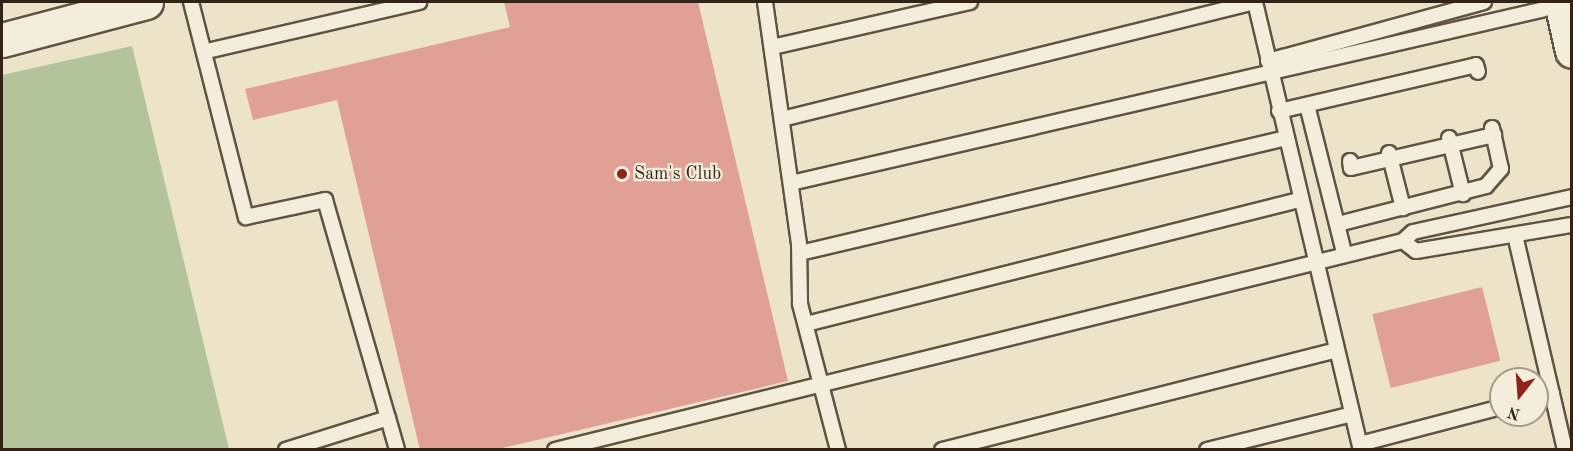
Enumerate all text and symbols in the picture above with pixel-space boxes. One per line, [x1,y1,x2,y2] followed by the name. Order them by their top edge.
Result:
[634,163,721,185] place label: Sam's Club
[615,167,629,181] marker: Sam's Club
[1489,367,1549,427] north arrow
[1506,403,1523,422] text: N

